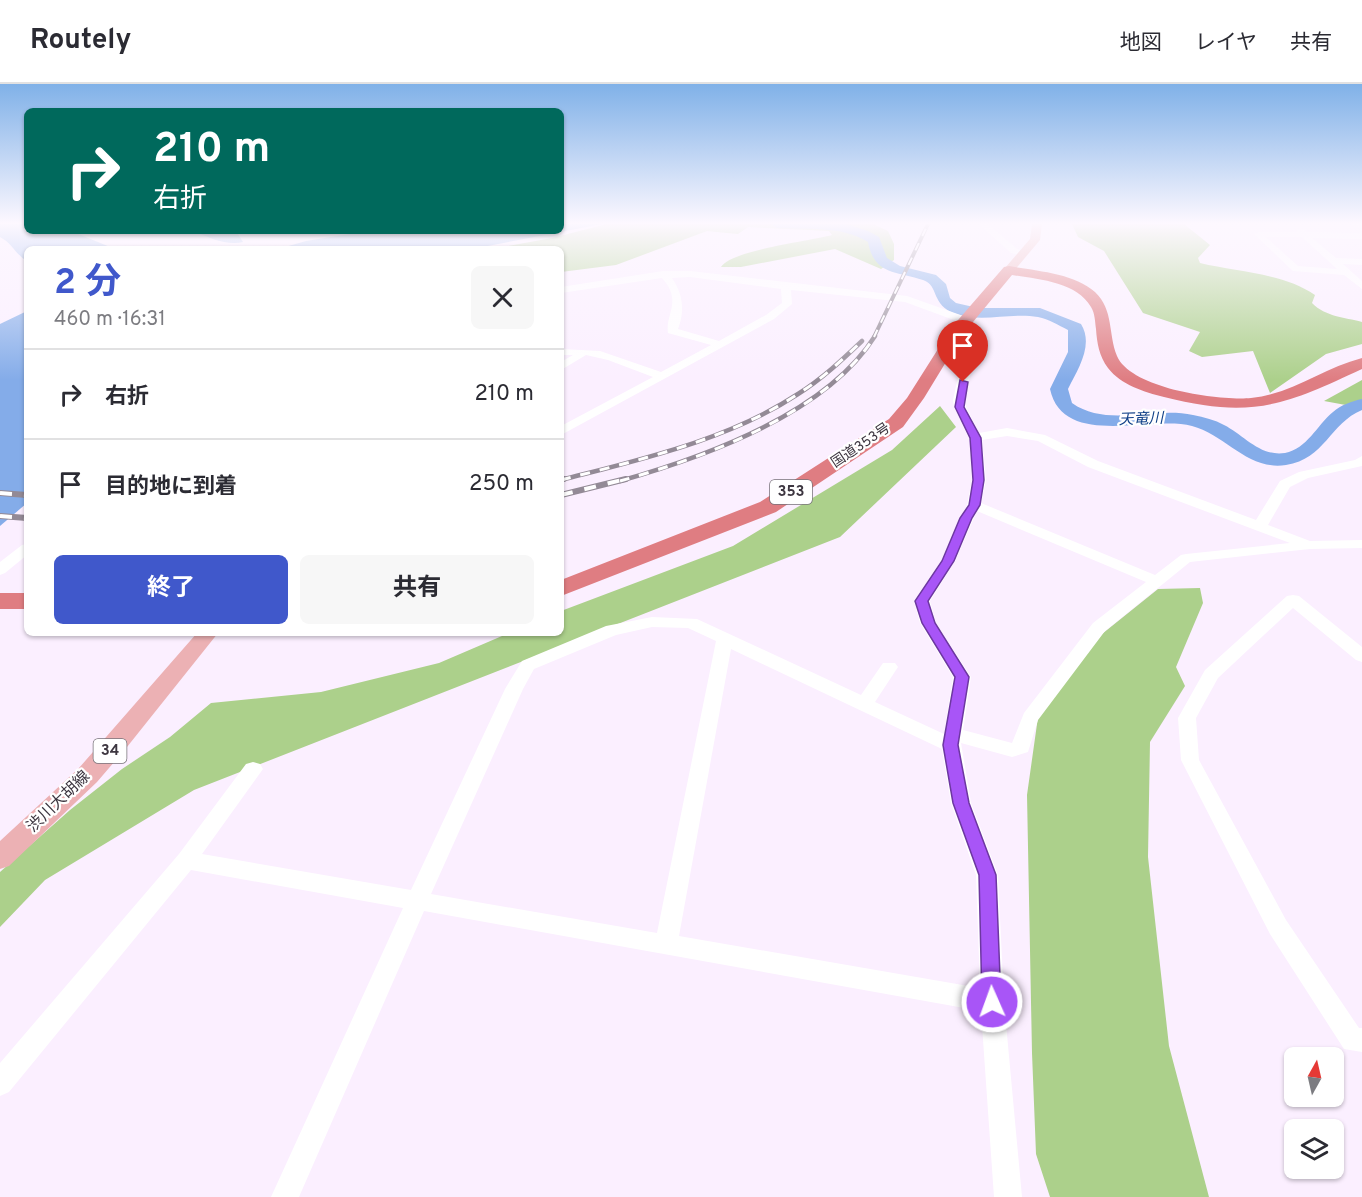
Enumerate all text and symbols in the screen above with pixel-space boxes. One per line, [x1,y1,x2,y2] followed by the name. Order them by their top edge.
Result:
[30,23,131,59] text: Routely
[1120,30,1162,57] text: 地図
[1195,30,1257,57] text: レイヤ
[1290,30,1332,57] text: 共有
[153,124,270,177] text: 210 m
[54,132,132,210] icon: right
[153,183,207,217] text: 右折
[54,261,121,307] text: 2 分
[471,266,534,329] button: close
[54,307,166,333] text: 460 m · 16:31
[937,320,988,382] pin
[946,329,979,362] icon: arrive
[54,378,87,411] icon: right
[474,381,534,408] text: 210 m
[105,384,149,411] text: 右折
[1118,410,1166,430] water label: 天竜川
[828,420,894,472] street label: 国道353号
[54,468,87,501] icon: arrive
[469,471,534,498] text: 250 m
[105,474,237,501] text: 目的地に到着
[770,480,812,504] road number: 353
[54,555,288,624] button: 終了
[300,555,534,624] button: 共有
[94,739,126,763] road number: 34
[23,767,95,837] street label: 渋川大胡線
[960,970,1024,1034] position arrow
[1284,1047,1344,1107] north arrow
[1284,1047,1344,1179] map controls
[1284,1119,1344,1179] button: layers

